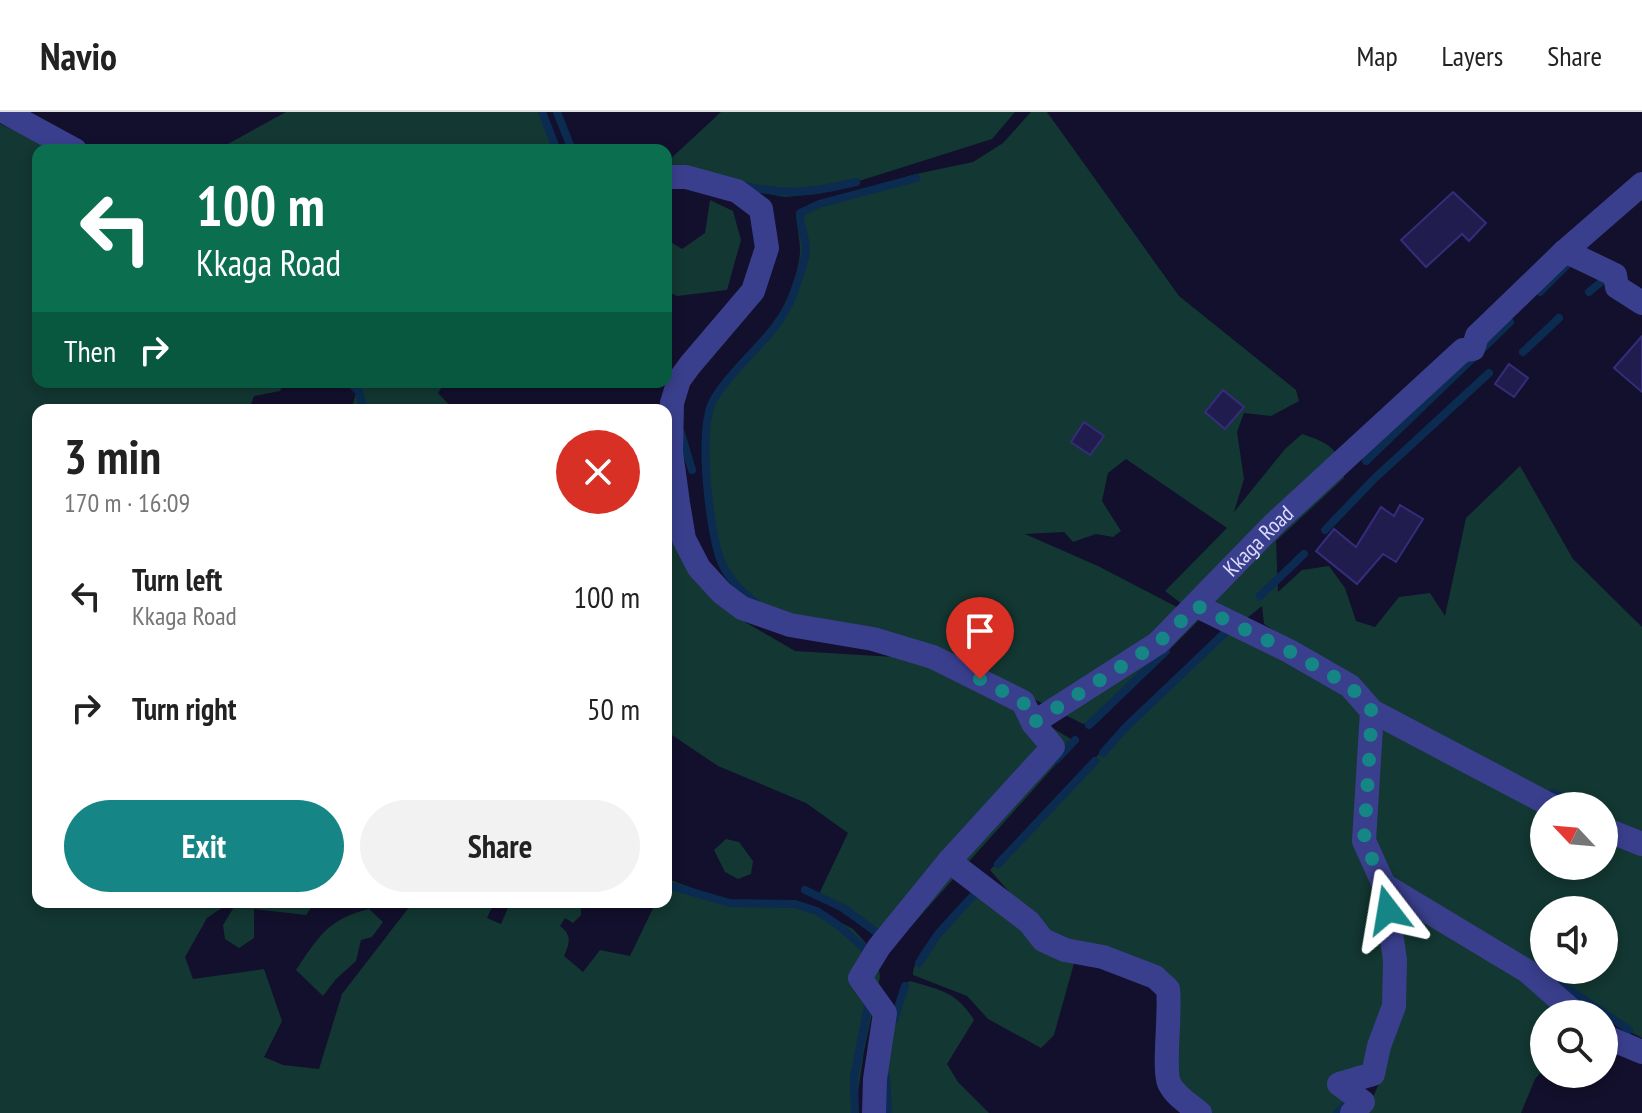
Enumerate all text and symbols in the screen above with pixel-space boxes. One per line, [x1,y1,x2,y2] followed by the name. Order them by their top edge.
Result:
[40,31,117,80] text: Navio
[1356,37,1398,74] text: Map
[1442,37,1503,74] text: Layers
[1547,37,1602,74] text: Share
[196,169,325,241] text: 100 m
[64,176,168,280] icon: left
[196,239,341,286] text: Kkaga Road
[132,328,176,372] icon: right
[64,331,116,370] text: Then
[64,425,161,487] text: 3 min
[556,430,640,514] button: close
[64,486,190,519] text: 170 m · 16:09
[1217,499,1299,582] street label: Kkaga Road
[132,560,222,599] text: Turn left
[64,574,108,618] icon: left
[574,577,640,616] text: 100 m
[946,597,1014,679] pin
[132,599,237,632] text: Kkaga Road
[958,609,1002,653] icon: arrive
[64,686,108,730] icon: right
[132,689,236,728] text: Turn right
[587,689,640,728] text: 50 m
[1530,792,1618,880] north arrow
[1530,792,1618,1088] map controls
[64,800,344,892] button: Exit
[360,800,640,892] button: Share
[1346,868,1430,952] position arrow
[1530,896,1618,984] button: sound
[1530,1000,1618,1088] button: search

